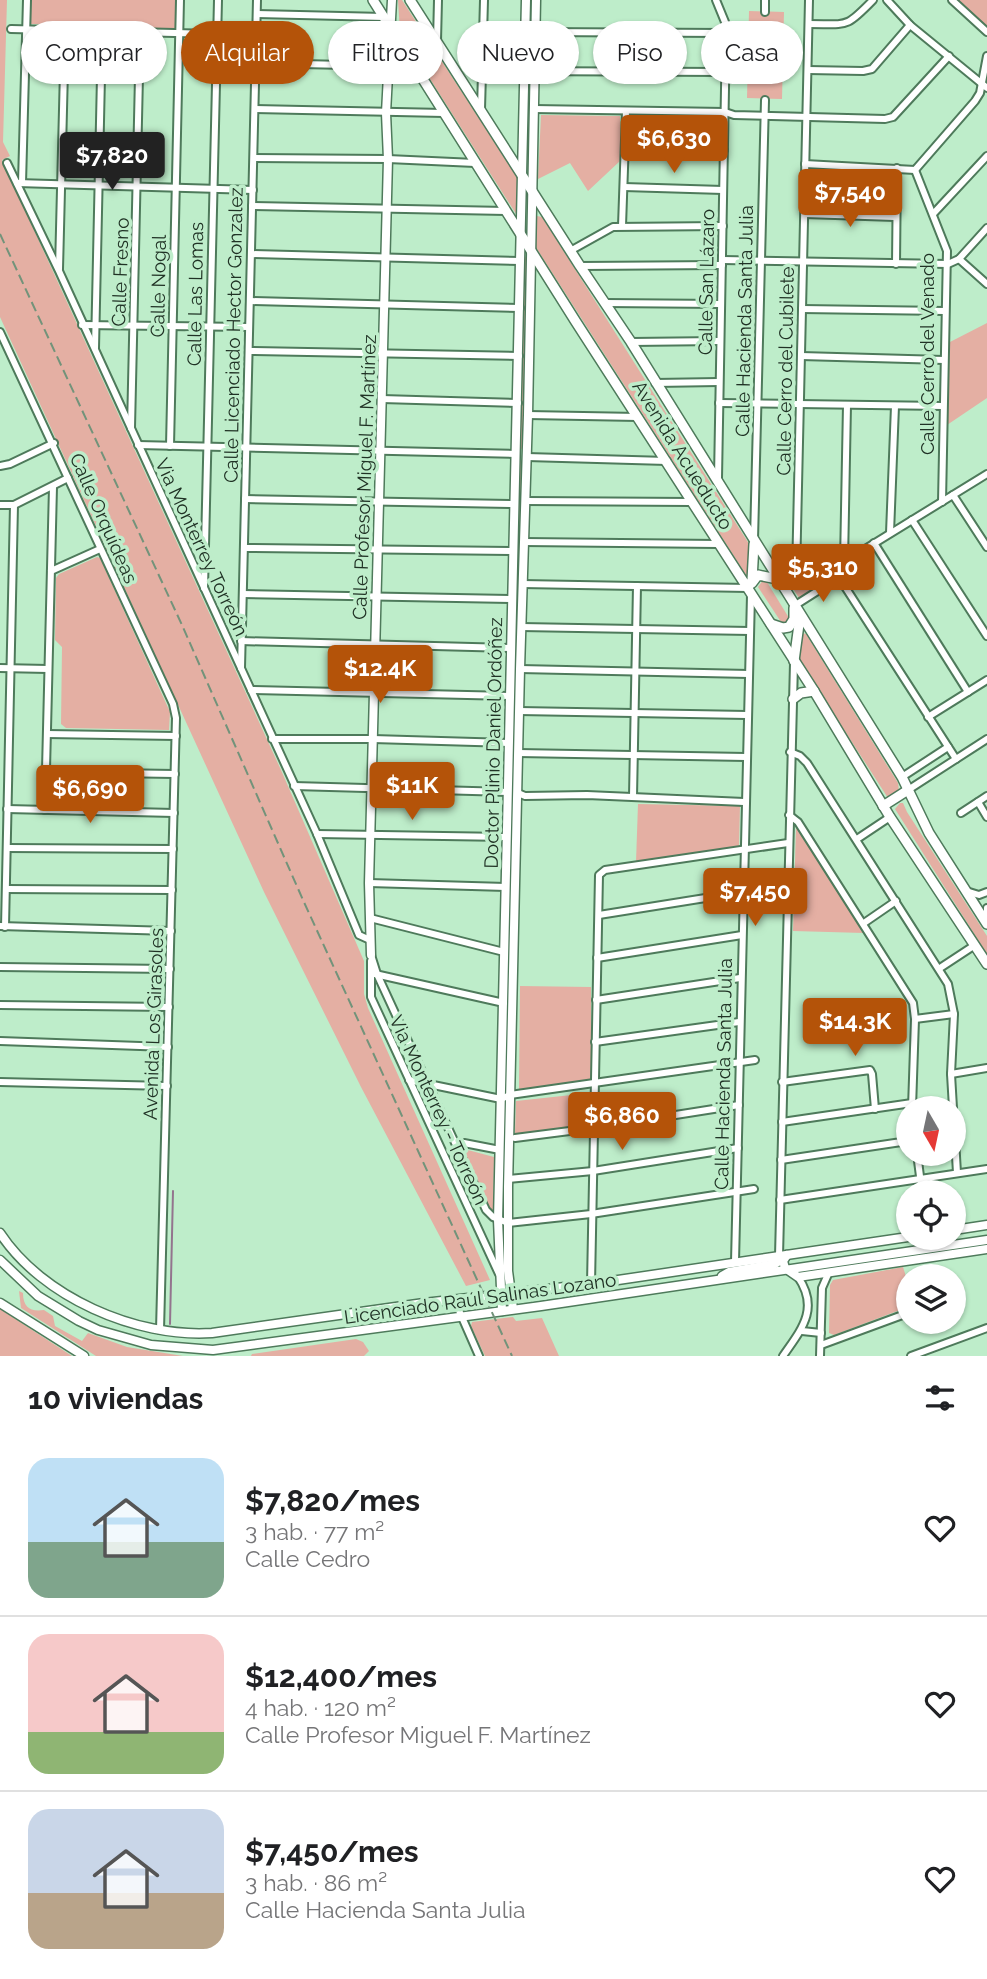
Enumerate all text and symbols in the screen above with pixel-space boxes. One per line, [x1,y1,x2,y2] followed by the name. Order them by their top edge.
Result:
[21,21,167,84] chip: Comprar
[181,21,314,84] chip: Alquilar
[328,21,443,84] chip: Filtros
[457,21,579,84] chip: Nuevo
[593,21,687,84] chip: Piso
[701,21,803,84] chip: Casa
[617,116,731,175] pin: $6,630
[637,124,711,151] text: $6,630
[55,132,169,192] pin: $7,820
[76,141,148,168] text: $7,820
[793,170,907,229] pin: $7,540
[814,178,886,205] text: $7,540
[219,187,247,483] street label: Calle Licenciado Hector Gonzalez
[731,205,757,437] street label: Calle Hacienda Santa Julia
[694,209,718,355] street label: Calle San Lázaro
[107,217,133,327] street label: Calle Fresno
[183,222,207,366] street label: Calle Las Lomas
[146,234,170,338] street label: Calle Nogal
[916,253,938,455] street label: Calle Cerro del Venado
[772,266,798,476] street label: Calle Cerro del Cubilete
[348,334,380,620] street label: Calle Profesor Miguel F. Martínez
[628,377,738,533] street label: Avenida Acueducto
[65,450,143,586] street label: Calle Orquídeas
[151,455,253,639] street label: Via Monterrey Torreón
[766,544,880,604] pin: $5,310
[788,553,858,580] text: $5,310
[480,617,506,869] street label: Doctor Plinio Daniel Ordóñez
[323,646,437,705] pin: $12.4K
[344,654,416,681] text: $12.4K
[371,762,453,822] pin: $11K
[33,766,147,825] pin: $6,690
[386,771,438,798] text: $11K
[52,774,128,801] text: $6,690
[698,869,812,928] pin: $7,450
[719,877,791,904] text: $7,450
[139,928,167,1120] street label: Avenida Los Girasoles
[710,958,736,1190] street label: Calle Hacienda Santa Julia
[798,998,912,1058] pin: $14.3K
[819,1007,891,1034] text: $14.3K
[385,1012,493,1208] street label: Via Monterrey - Torreón
[565,1092,679,1152] pin: $6,860
[896,1096,966,1166] north arrow
[896,1096,966,1334] map controls
[584,1101,660,1128] text: $6,860
[896,1180,966,1250] button: locate
[896,1264,966,1334] button: layers
[342,1268,618,1328] street label: Licenciado Raúl Salinas Lozano
[921,1379,959,1417] icon: filters
[28,1381,203,1416] text: 10 viviendas
[245,1483,420,1518] text: $7,820/mes
[84,1486,168,1570] icon: home
[921,1509,959,1547] icon: heart
[245,1518,384,1545] text: 3 hab. · 77 m²
[245,1545,370,1572] text: Calle Cedro
[245,1659,437,1694] text: $12,400/mes
[84,1662,168,1746] icon: home
[921,1685,959,1723] icon: heart
[245,1694,396,1721] text: 4 hab. · 120 m²
[245,1721,591,1748] text: Calle Profesor Miguel F. Martínez
[245,1834,419,1869] text: $7,450/mes
[84,1837,168,1921] icon: home
[921,1860,959,1898] icon: heart
[245,1869,387,1896] text: 3 hab. · 86 m²
[245,1896,526,1923] text: Calle Hacienda Santa Julia

